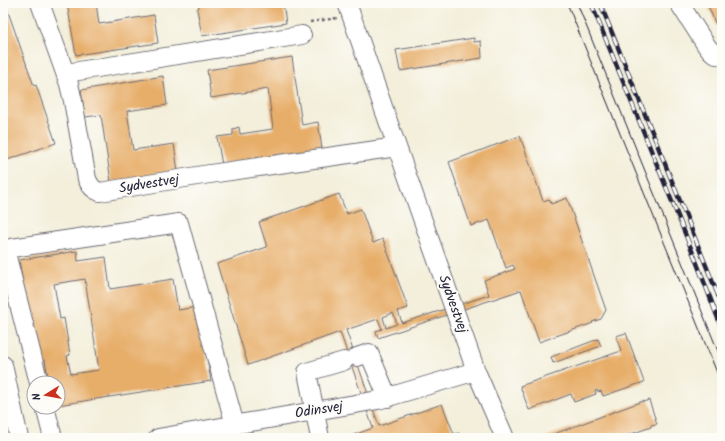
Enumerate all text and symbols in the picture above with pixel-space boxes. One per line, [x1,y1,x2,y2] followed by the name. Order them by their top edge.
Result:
[117,168,181,200] street label: Sydvestvej
[432,272,474,337] street label: Sydvestvej
[26,375,66,415] north arrow
[28,392,47,402] text: N
[294,395,345,425] street label: Odinsvej

